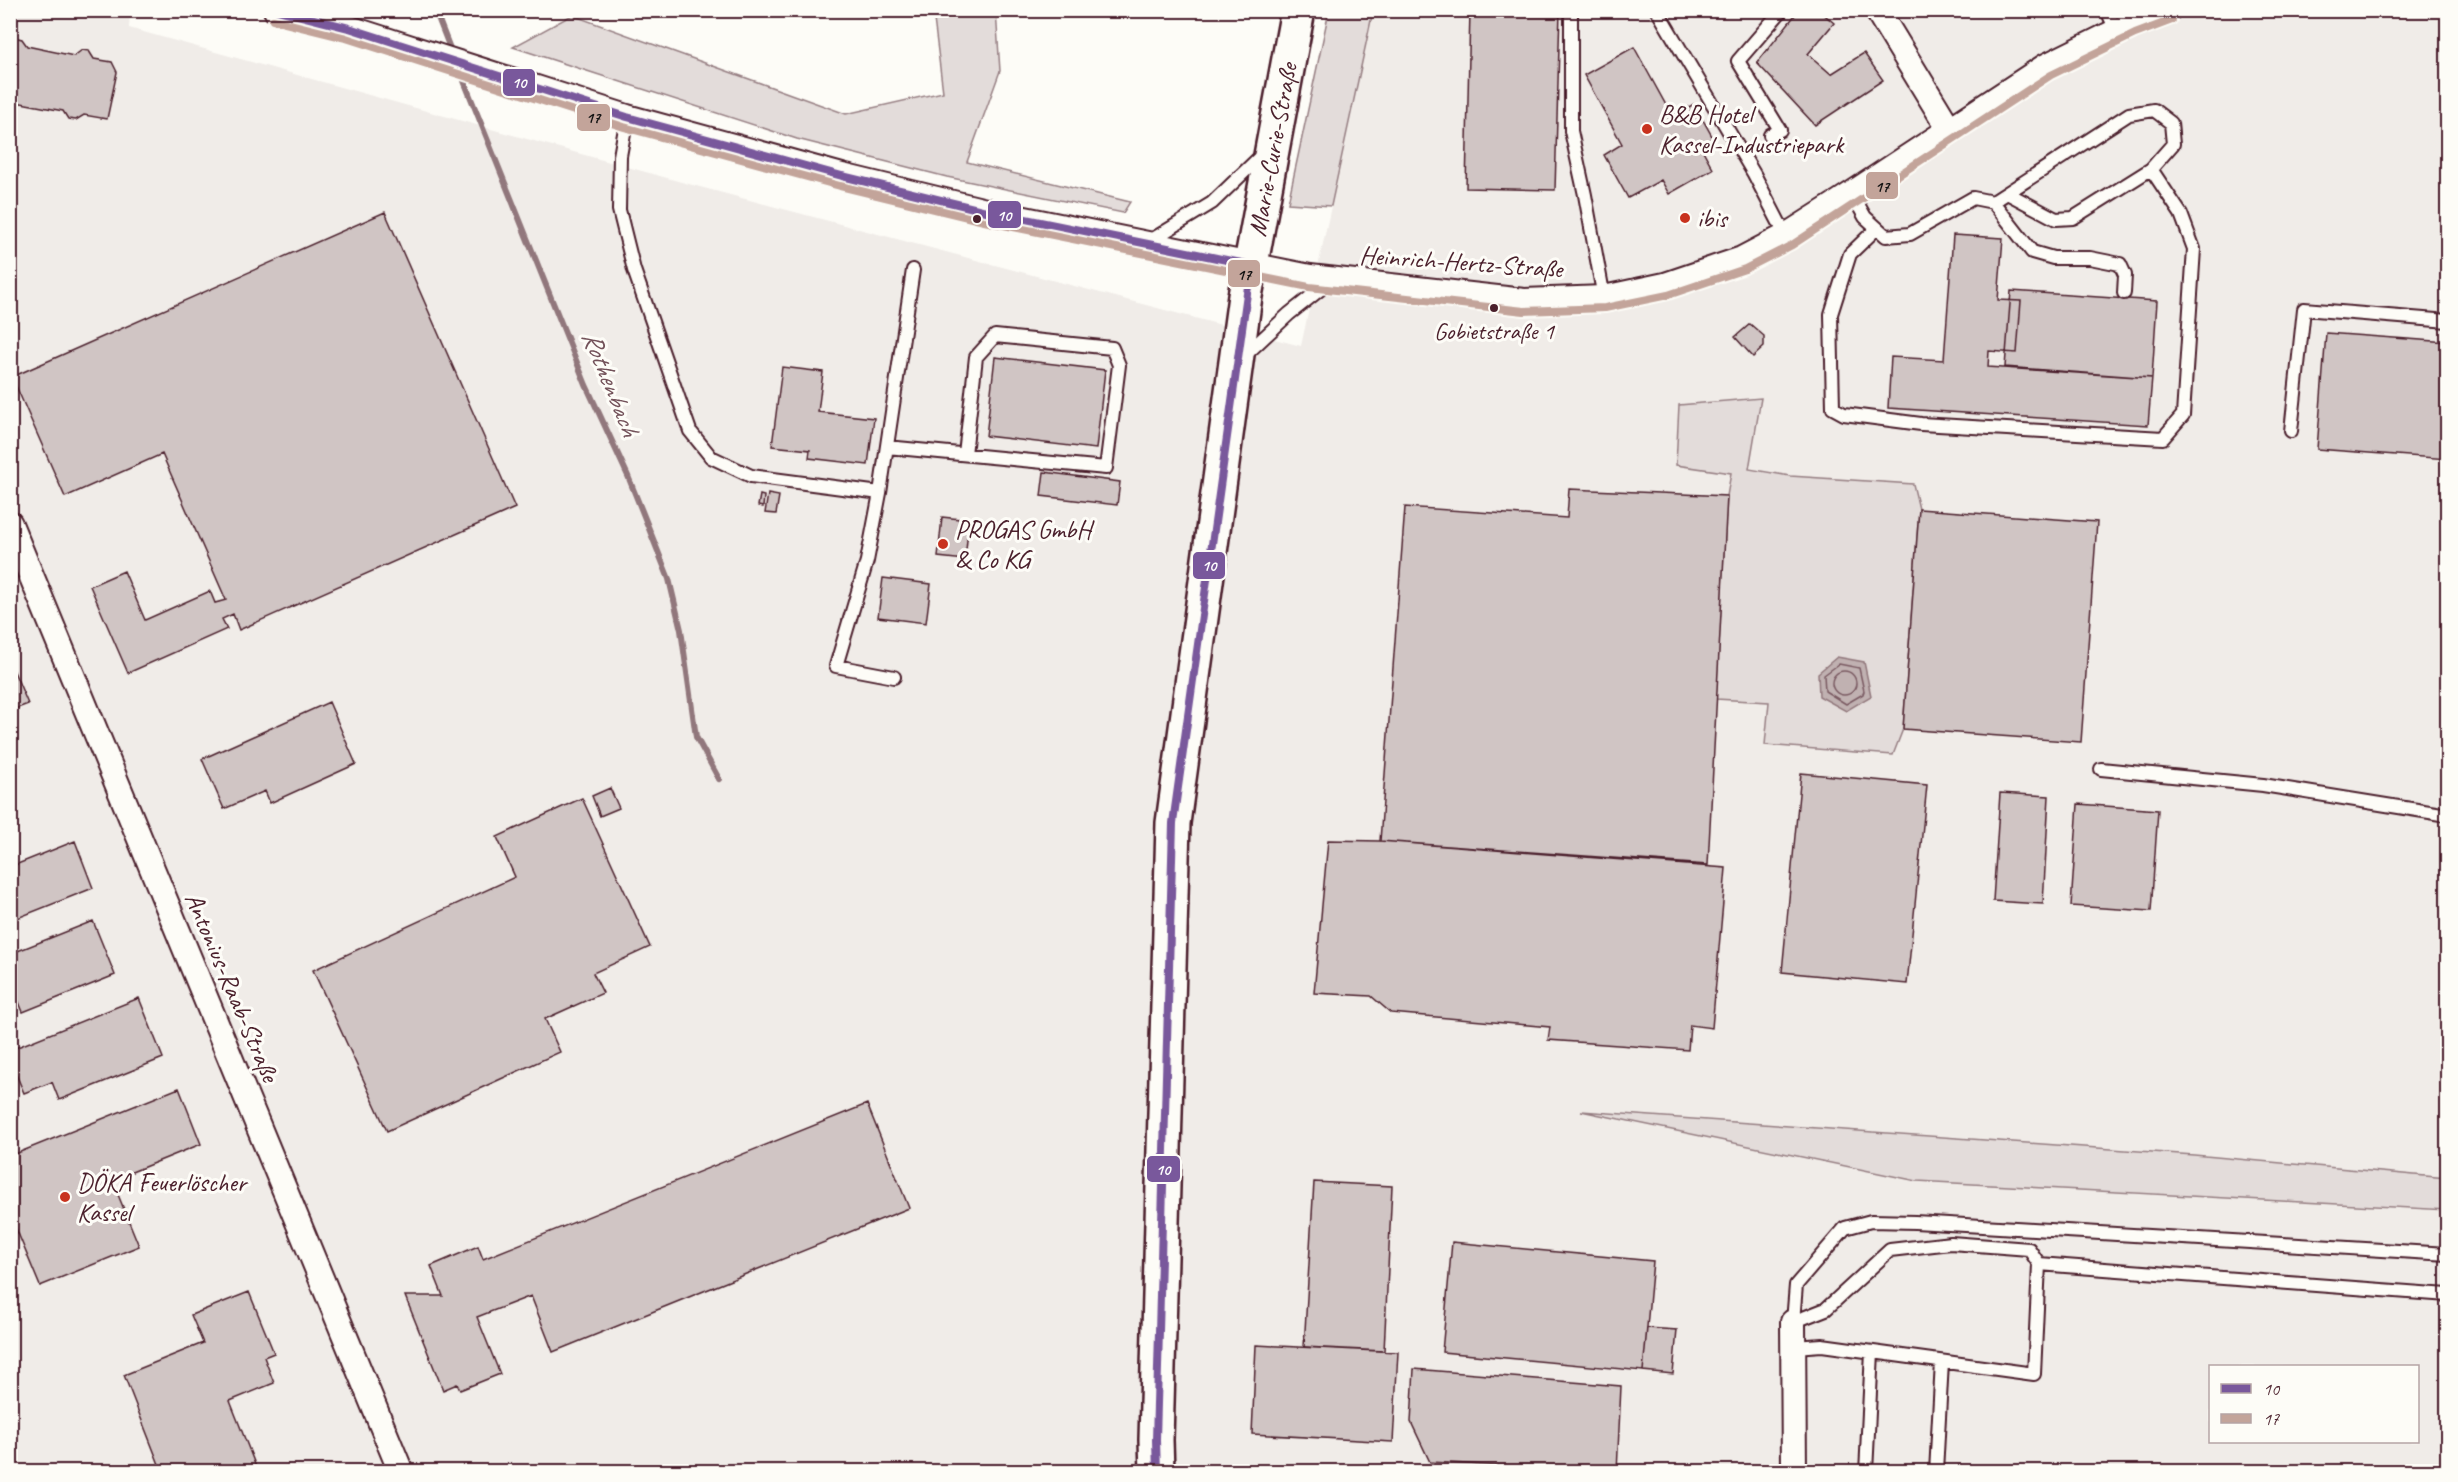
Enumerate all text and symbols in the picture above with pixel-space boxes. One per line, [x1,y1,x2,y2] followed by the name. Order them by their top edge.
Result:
[1240,58,1305,239] street label: Marie-Curie-Straße
[502,68,536,97] line badge: 10
[512,73,528,93] text: 10
[1659,98,1845,161] place label: B&B Hotel Kassel-Industriepark
[576,103,611,132] line badge: 17
[586,108,602,128] text: 17
[1640,122,1654,136] marker: B&B Hotel Kassel-Industriepark
[1865,171,1899,200] line badge: 17
[1875,177,1891,197] text: 17
[987,200,1022,229] line badge: 10
[1697,202,1729,235] place label: ibis
[997,206,1013,226] text: 10
[1678,211,1692,225] marker: ibis
[971,213,983,225] unlabelled marker
[1359,238,1566,286] street label: Heinrich-Hertz-Straße
[1227,259,1261,288] line badge: 17
[1237,265,1253,285] text: 17
[1488,302,1500,314] marker: Gobietstraße 1
[1434,316,1555,346] place label: Gobietstraße 1
[575,325,648,442] water label: Rothenbach
[955,513,1095,576] place label: PROGAS GmbH & Co KG
[936,537,950,551] marker: PROGAS GmbH & Co KG
[1192,551,1226,580] line badge: 10
[1202,556,1218,576] text: 10
[177,887,288,1089] street label: Antonius-Raab-Straße
[1146,1155,1181,1183] line badge: 10
[1156,1160,1172,1180] text: 10
[77,1166,249,1229] place label: DÖKA Feuerlöscher Kassel
[58,1190,72,1204] marker: DÖKA Feuerlöscher Kassel
[2209,1365,2419,1443] legend
[2263,1378,2281,1400] text: 10
[2263,1408,2280,1430] text: 17

